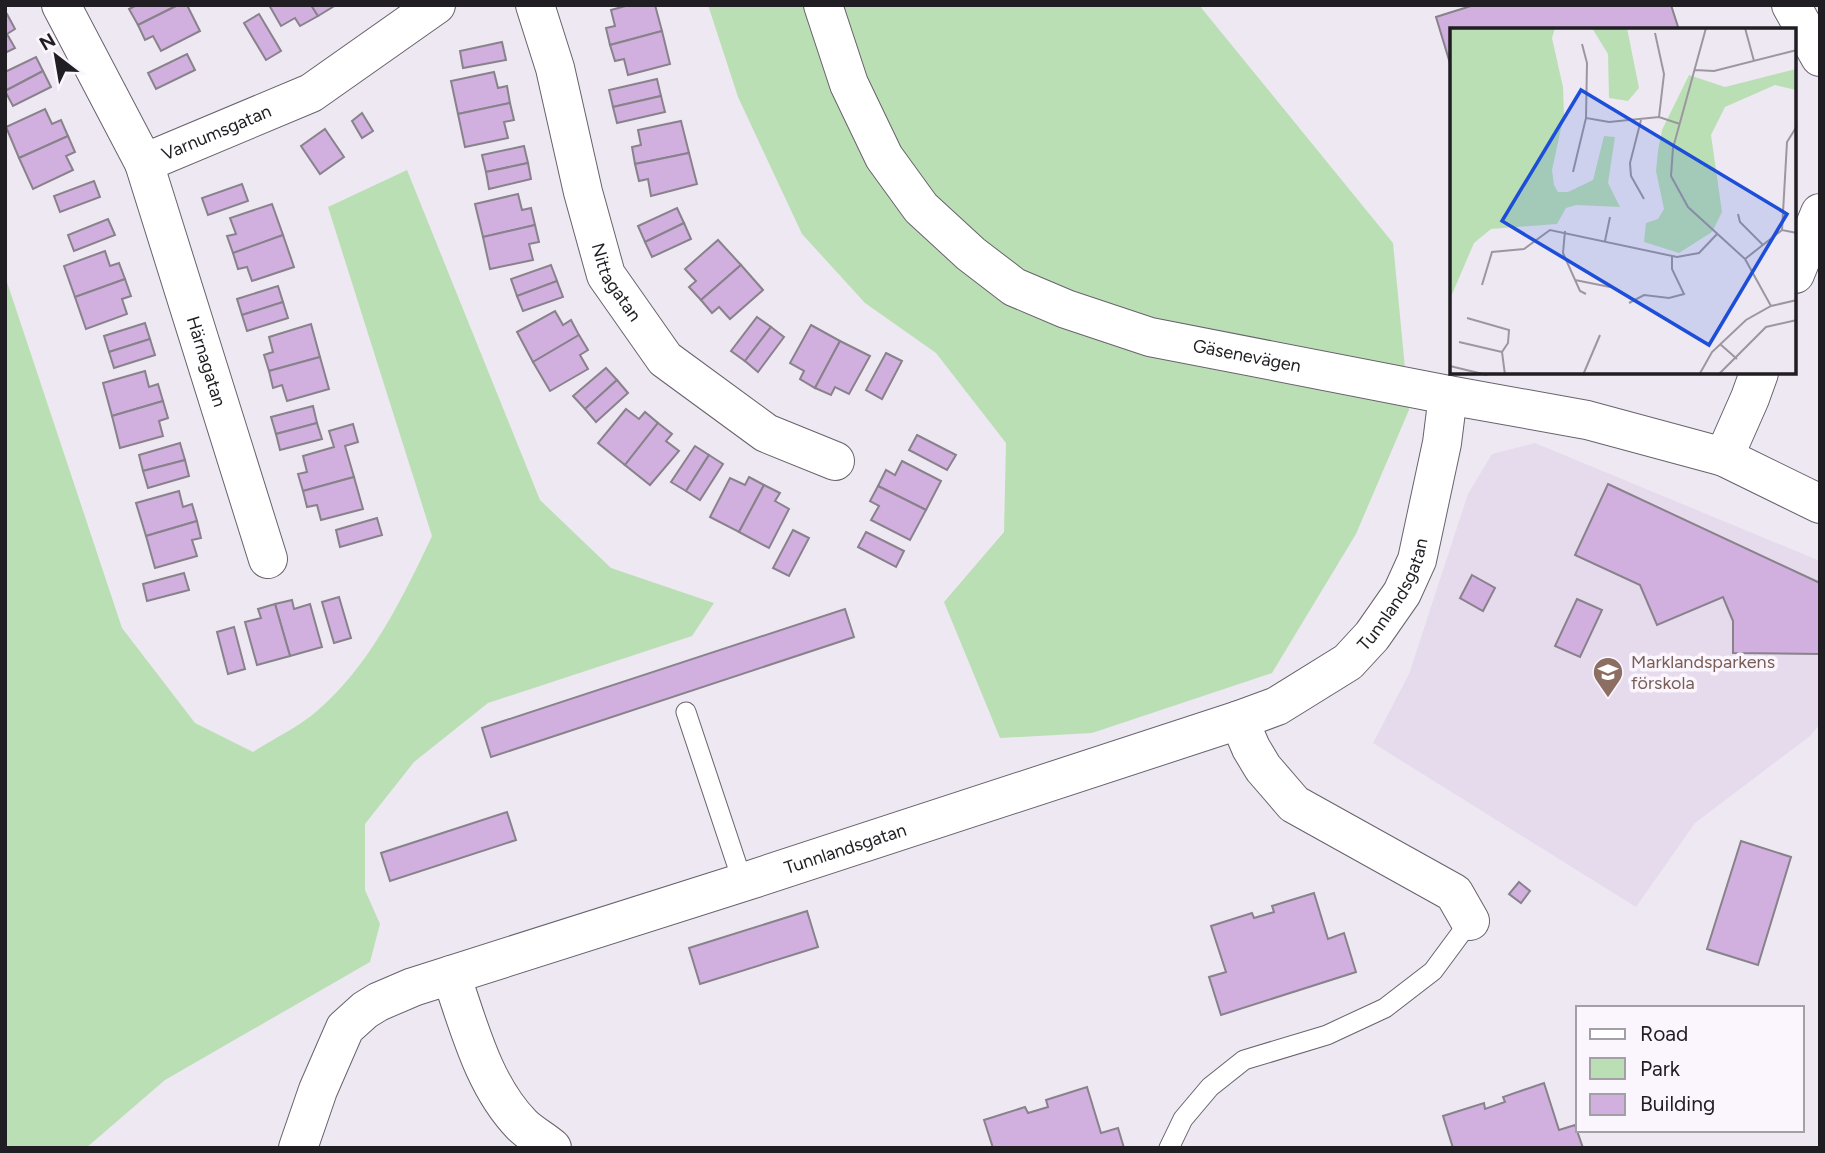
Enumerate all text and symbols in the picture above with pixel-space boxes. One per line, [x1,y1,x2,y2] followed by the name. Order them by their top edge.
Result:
[21,21,91,91] north arrow
[35,28,60,55] text: N
[1450,28,1797,374] inset map
[158,100,274,165] street label: Varnumsgatan
[587,241,646,325] street label: Nittagatan
[182,313,231,410] street label: Härnagatan
[1191,335,1303,377] street label: Gäsenevägen
[1353,536,1432,655] street label: Tunnlandsgatan
[1631,651,1775,694] place label: Marklandsparkens förskola
[1591,655,1625,699] school or university icon: Marklandsparkens förskola
[781,819,909,879] street label: Tunnlandsgatan
[1576,1006,1804,1132] legend
[1640,1021,1688,1046] text: Road
[1640,1056,1681,1081] text: Park
[1640,1091,1715,1116] text: Building

